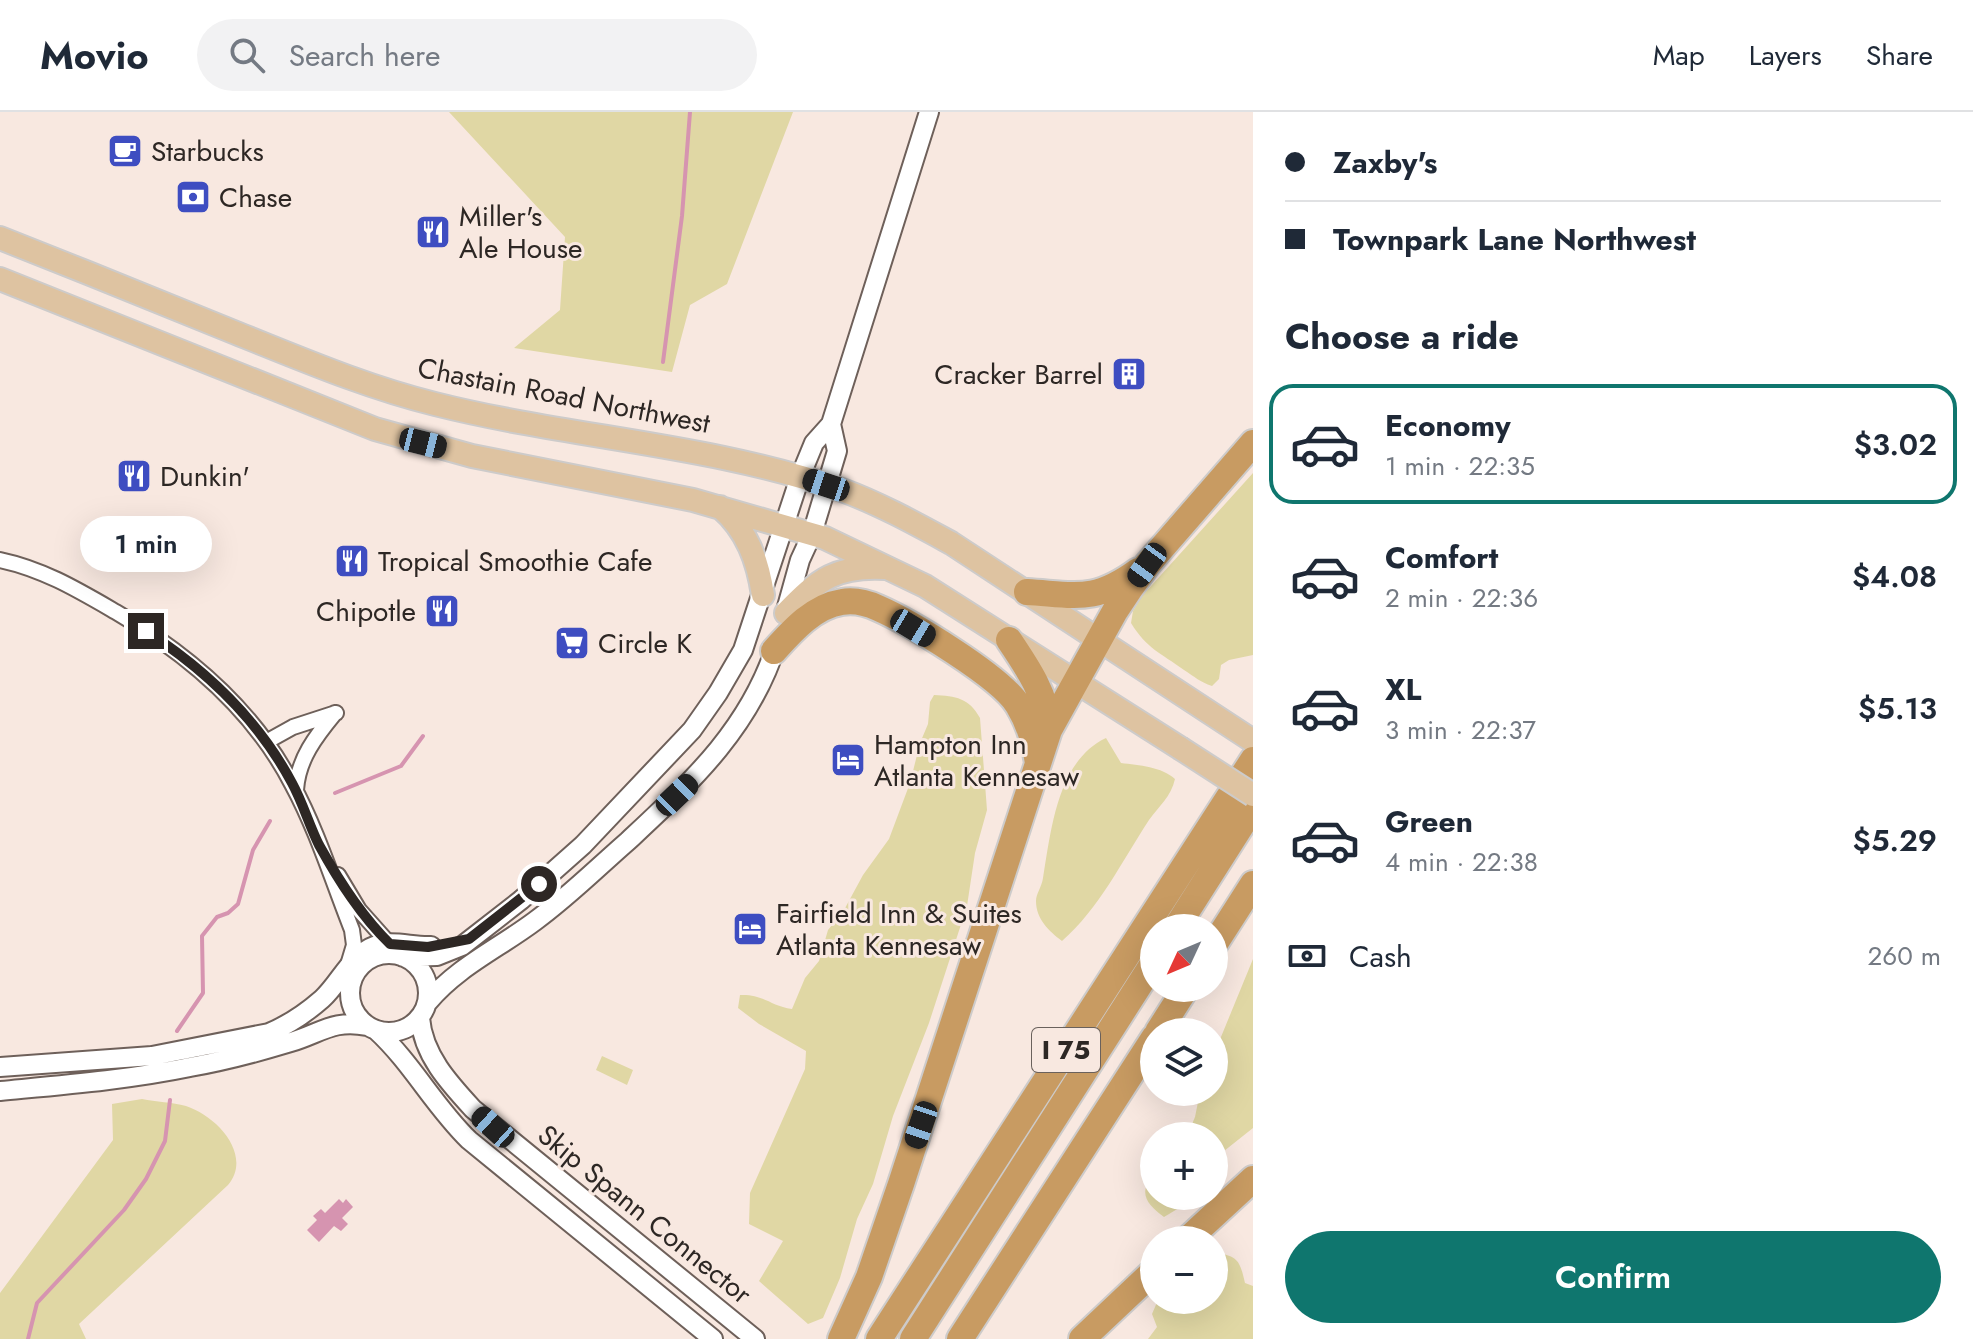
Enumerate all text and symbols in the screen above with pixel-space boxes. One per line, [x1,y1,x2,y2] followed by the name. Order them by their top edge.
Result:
[197,19,757,91] search box
[40,28,149,83] text: Movio
[225,33,269,77] icon: search
[289,34,440,77] text: Search here
[1653,35,1705,76] text: Map
[1749,35,1822,76] text: Layers
[1866,35,1933,76] text: Share
[151,131,264,172] place label: Starbucks
[106,132,144,170] cafe icon: Starbucks
[1333,141,1437,184] text: Zaxby's
[219,177,292,218] place label: Chase
[174,178,212,216] bank icon: Chase
[459,196,582,269] place label: Miller's Ale House
[414,213,452,251] restaurant icon: Miller's Ale House
[1333,218,1696,261] text: Townpark Lane Northwest
[1285,310,1519,362] text: Choose a ride
[414,347,714,444] street label: Chastain Road Northwest
[934,354,1103,395] place label: Cracker Barrel
[1110,355,1148,393] building icon: Cracker Barrel
[1385,404,1511,447] text: Economy
[1289,408,1361,480] icon: car
[1854,423,1937,466] text: $3.02
[397,426,449,460] car
[1385,447,1535,485] text: 1 min · 22:35
[160,456,250,497] place label: Dunkin'
[115,457,153,495] restaurant icon: Dunkin'
[799,466,853,504] car
[80,515,212,571] callout: 1 min
[114,525,178,563] text: 1 min
[1385,536,1498,579] text: Comfort
[1123,539,1171,591] car
[1289,540,1361,612] icon: car
[378,541,653,582] place label: Tropical Smoothie Cafe
[333,542,371,580] restaurant icon: Tropical Smoothie Cafe
[1852,555,1937,598] text: $4.08
[1385,579,1538,617] text: 2 min · 22:36
[316,591,416,632] place label: Chipotle
[423,592,461,630] restaurant icon: Chipotle
[886,605,940,651] car
[128,613,164,649] route end
[598,623,692,664] place label: Circle K
[553,624,591,662] supermarket icon: Circle K
[1385,668,1421,711] text: XL
[1289,672,1361,744] icon: car
[1858,687,1937,730] text: $5.13
[1385,711,1536,749] text: 3 min · 22:37
[874,724,1079,797] place label: Hampton Inn Atlanta Kennesaw
[829,741,867,779] hotel icon: Hampton Inn Atlanta Kennesaw
[651,770,703,820] car
[1385,800,1473,843] text: Green
[1289,804,1361,876] icon: car
[1853,819,1937,862] text: $5.29
[1385,843,1538,881] text: 4 min · 22:38
[521,866,557,902] route start
[776,893,1022,966] place label: Fairfield Inn & Suites Atlanta Kennesaw
[731,910,769,948] hotel icon: Fairfield Inn & Suites Atlanta Kennesaw
[1140,914,1228,1002] north arrow
[1140,914,1228,1314] map controls
[1285,934,1329,978] icon: cash
[1349,935,1412,978] text: Cash
[1868,937,1941,975] text: 260 m
[1140,1018,1228,1106] button: layers
[1032,1028,1100,1072] road number: I 75
[902,1098,940,1152] car
[467,1102,519,1152] car
[529,1115,761,1314] street label: Skip Spann Connector
[1140,1122,1228,1210] button: +
[1140,1226,1228,1314] button: −
[1285,1231,1941,1323] button: Confirm

